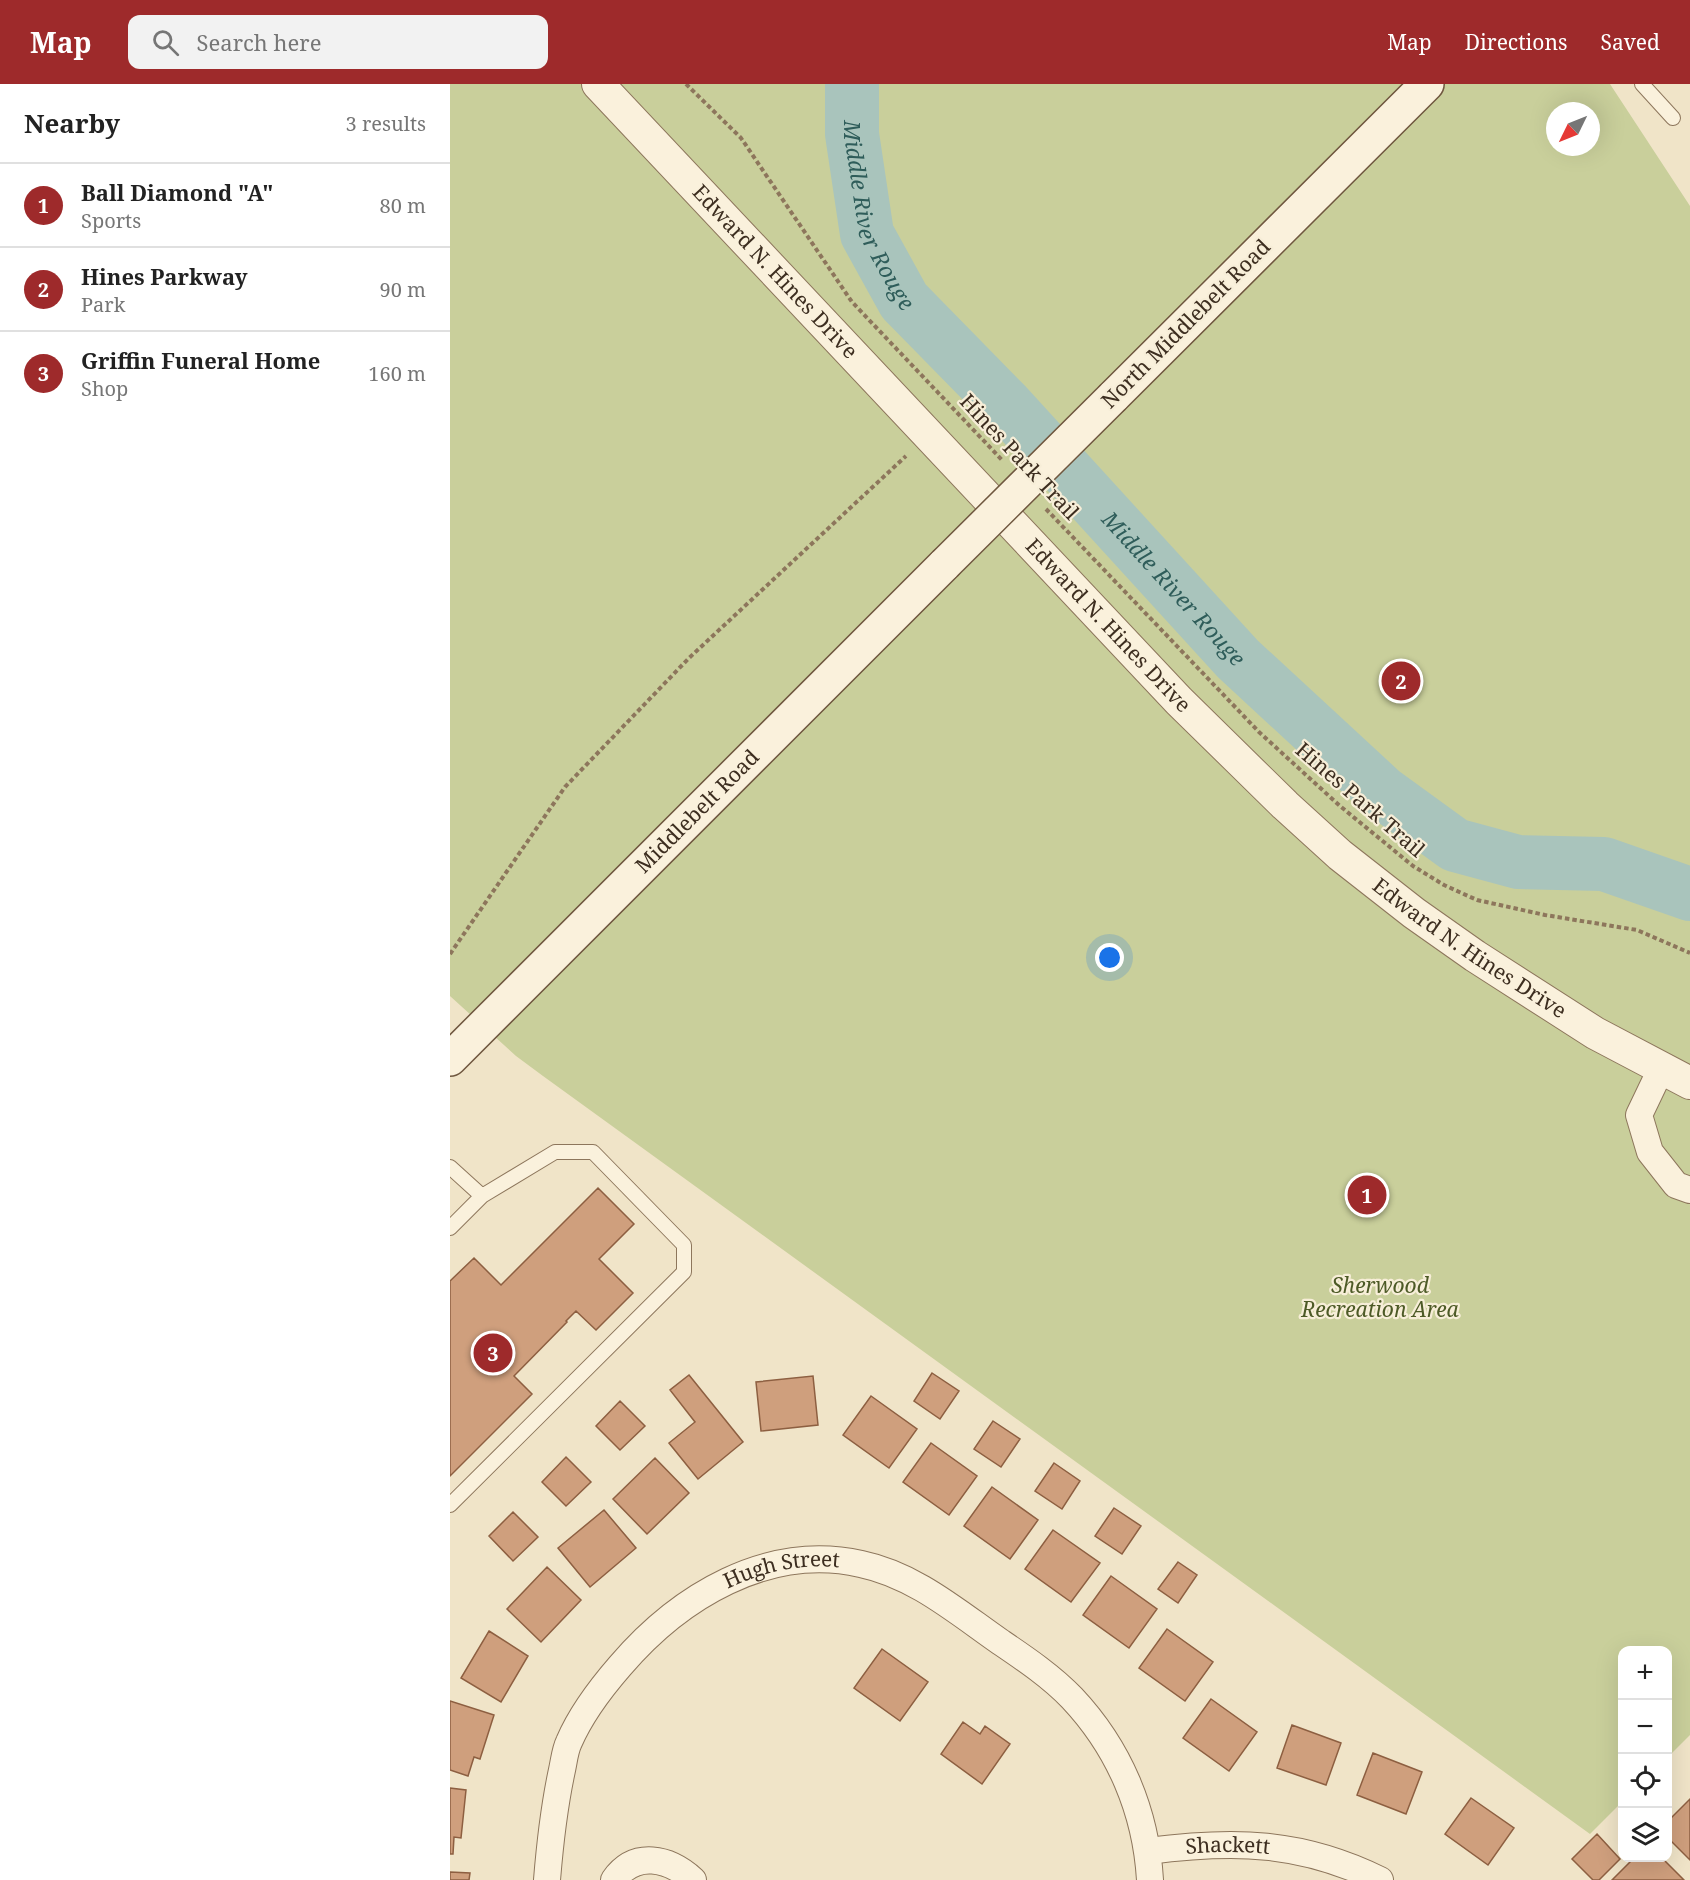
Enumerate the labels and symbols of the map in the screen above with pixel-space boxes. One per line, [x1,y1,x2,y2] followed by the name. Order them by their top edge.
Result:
[1546,102,1600,156] north arrow
[838,119,921,317] water label: Middle River Rouge
[687,178,864,364] street label: Edward N. Hines Drive
[1095,233,1276,414] street label: North Middlebelt Road
[954,387,1086,526] street label: Hines Park Trail
[1095,503,1253,672] water label: Middle River Rouge
[1020,532,1198,718] street label: Edward N. Hines Drive
[1382,658,1420,704] pin: 2
[1290,735,1432,863] street label: Hines Park Trail
[629,743,765,879] street label: Middlebelt Road
[1367,871,1572,1024] street label: Edward N. Hines Drive
[1095,943,1124,972] your location
[1348,1172,1386,1218] pin: 1
[1300,1271,1460,1323] park label: Sherwood Recreation Area
[474,1330,513,1376] pin: 3
[718,1544,841,1594] street label: Hugh Street
[1184,1830,1272,1860] street label: Shackett

